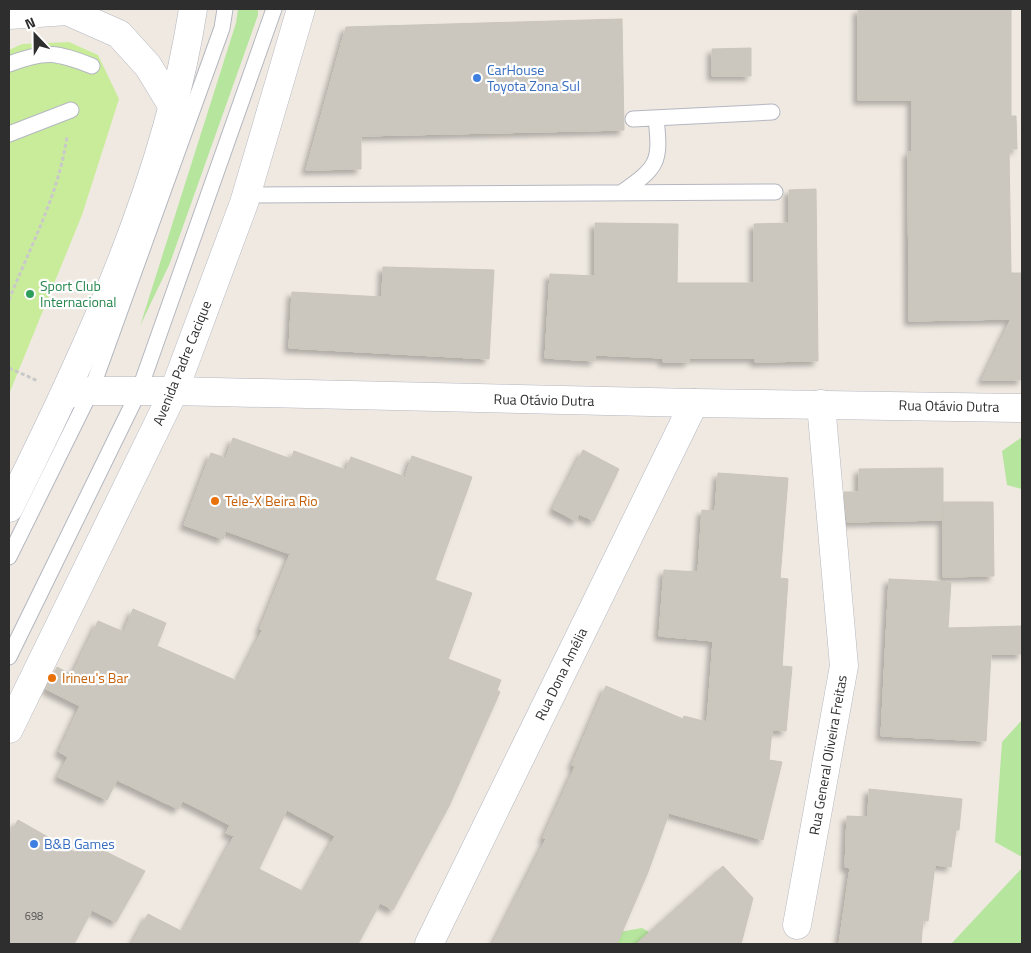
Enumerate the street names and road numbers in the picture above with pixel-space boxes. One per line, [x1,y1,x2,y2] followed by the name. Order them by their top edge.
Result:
[147,297,216,428] street label: Avenida Padre Cacique
[493,388,595,411] street label: Rua Otávio Dutra
[898,394,1000,417] street label: Rua Otávio Dutra
[529,624,592,724] street label: Rua Dona Amélia
[803,673,852,837] street label: Rua General Oliveira Freitas

